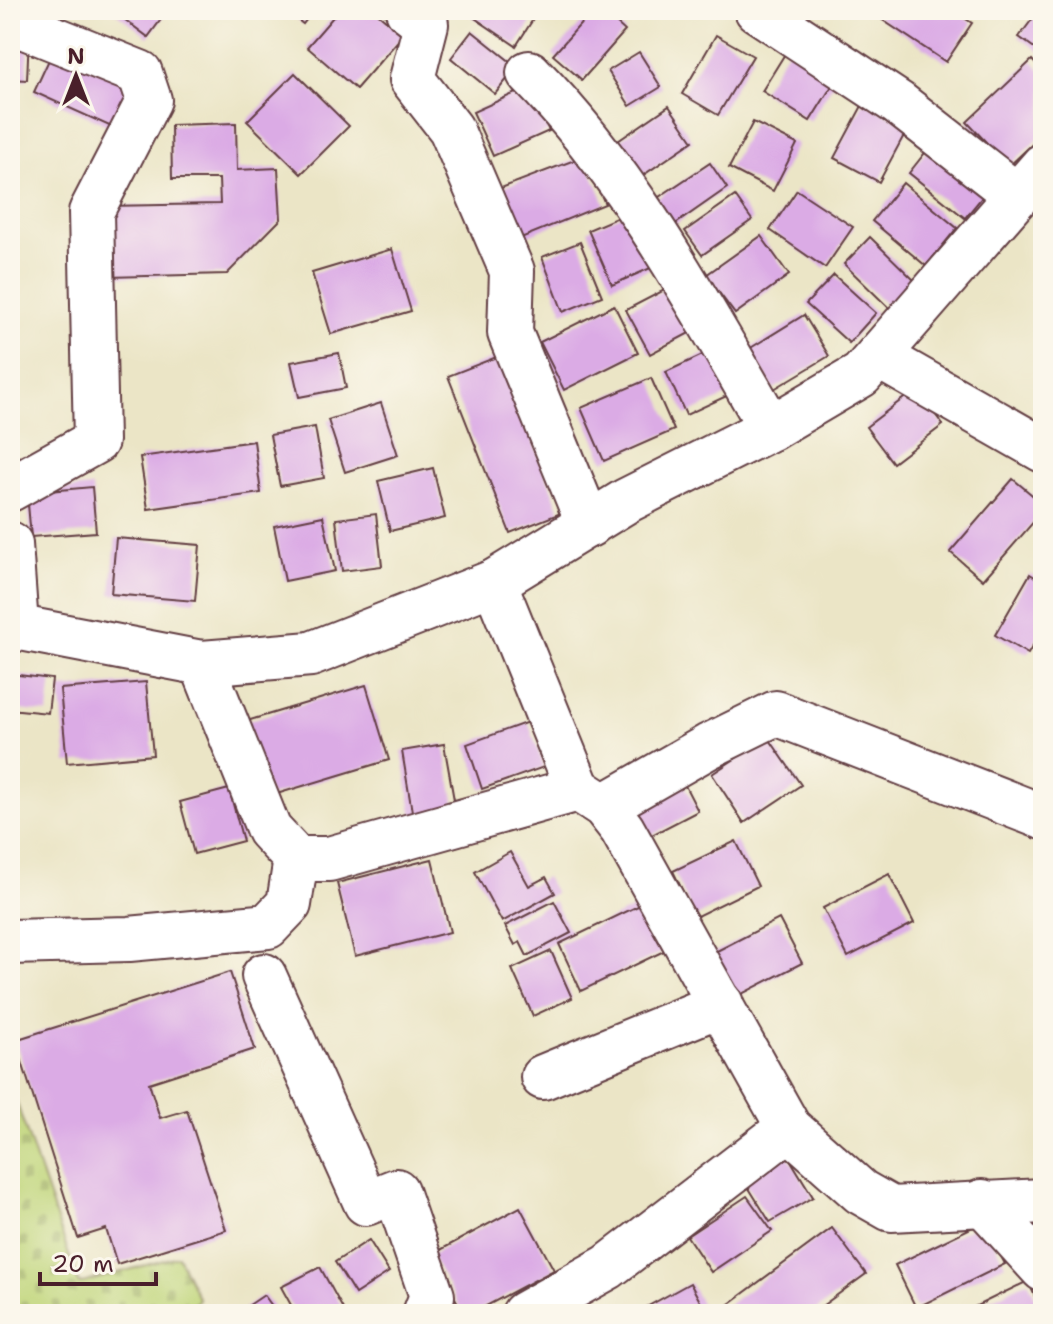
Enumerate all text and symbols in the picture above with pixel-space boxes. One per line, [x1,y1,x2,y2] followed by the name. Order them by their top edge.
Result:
[36,36,116,116] north arrow
[67,42,85,71] text: N
[40,1236,156,1286] scale bar
[52,1248,114,1280] text: 20 m

